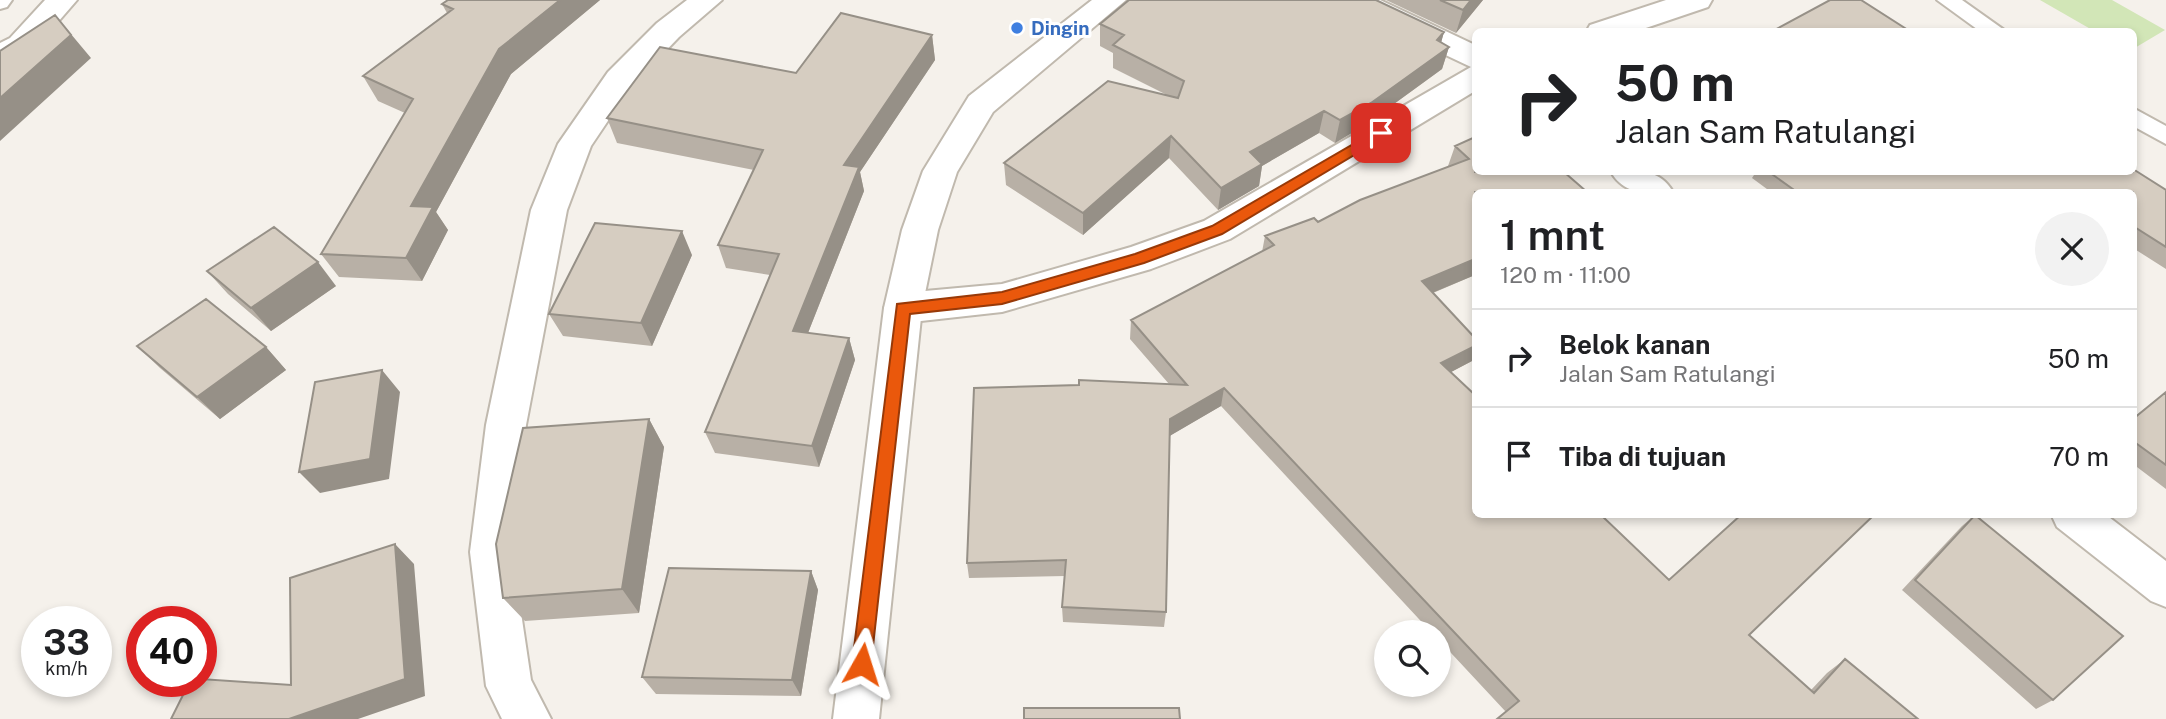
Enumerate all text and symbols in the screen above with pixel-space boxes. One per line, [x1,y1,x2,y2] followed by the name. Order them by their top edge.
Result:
[1031,17,1089,39] place label: Dingin
[1009,20,1025,36] marker: Dingin
[1615,54,1735,112] text: 50 m
[1500,56,1591,147] icon: right
[1351,103,1411,163] pin
[1615,113,1916,150] text: Jalan Sam Ratulangi
[1362,114,1400,152] icon: arrive
[1500,210,1605,259] text: 1 mnt
[2035,212,2109,286] button: close
[1500,261,1631,288] text: 120 m · 11:00
[1559,329,1710,360] text: Belok kanan
[1500,339,1538,377] icon: right
[2048,343,2109,374] text: 50 m
[1559,360,1775,387] text: Jalan Sam Ratulangi
[1500,437,1538,475] icon: arrive
[1559,441,1726,472] text: Tiba di tujuan
[2049,441,2109,472] text: 70 m
[126,606,217,697] speed limit sign: 40
[1374,620,1451,697] map controls
[1374,620,1451,697] button: search
[43,622,90,663] text: 33
[825,627,899,701] position arrow
[45,658,88,679] text: km/h

